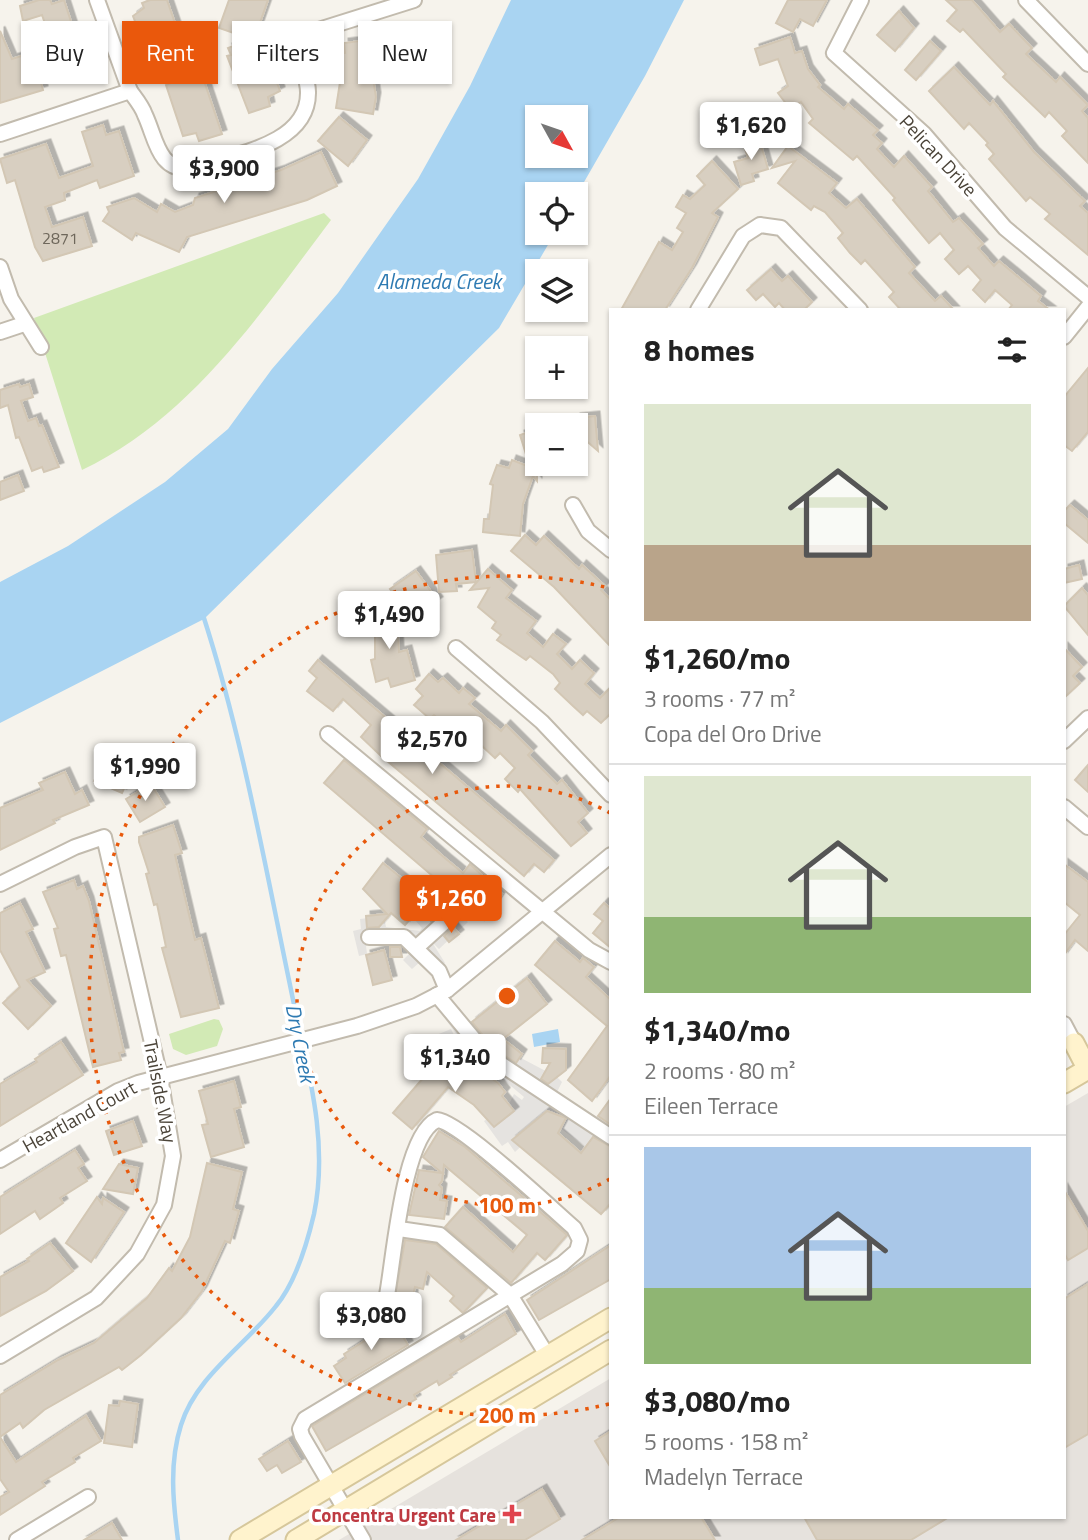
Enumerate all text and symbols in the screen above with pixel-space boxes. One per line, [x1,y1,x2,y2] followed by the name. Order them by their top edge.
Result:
[21,21,108,84] chip: Buy
[122,21,218,84] chip: Rent
[232,21,344,84] chip: Filters
[358,21,452,84] chip: New
[694,102,808,162] pin: $1,620
[525,105,588,168] north arrow
[525,105,588,476] map controls
[716,107,786,142] text: $1,620
[893,107,985,203] street label: Pelican Drive
[167,146,281,205] pin: $3,900
[189,150,259,185] text: $3,900
[525,182,588,245] button: locate
[42,226,78,250] house number: 2871
[525,259,588,322] button: layers
[377,265,504,297] water label: Alameda Creek
[644,327,755,373] text: 8 homes
[993,331,1031,369] icon: filters
[525,336,588,399] button: +
[525,413,588,476] button: −
[775,450,901,576] icon: home
[332,592,446,651] pin: $1,490
[354,596,424,631] text: $1,490
[644,635,790,681] text: $1,260/mo
[644,681,795,716] text: 3 rooms · 77 m²
[375,716,489,776] pin: $2,570
[644,716,822,751] text: Copa del Oro Drive
[397,721,467,756] text: $2,570
[88,744,202,803] pin: $1,990
[110,748,180,783] text: $1,990
[775,822,901,948] icon: home
[394,876,508,935] pin: $1,260
[416,880,486,915] text: $1,260
[495,984,519,1008] centre of rings
[278,1001,325,1088] water label: Dry Creek
[644,1007,790,1053] text: $1,340/mo
[398,1034,512,1094] pin: $1,340
[137,1037,185,1145] street label: Trailside Way
[420,1039,490,1074] text: $1,340
[644,1053,795,1088] text: 2 rooms · 80 m²
[16,1072,142,1159] street label: Heartland Court
[644,1088,778,1123] text: Eileen Terrace
[478,1189,536,1221] text: 100 m
[775,1193,901,1319] icon: home
[314,1292,428,1352] pin: $3,080
[336,1297,406,1332] text: $3,080
[644,1378,790,1424] text: $3,080/mo
[478,1399,536,1431] text: 200 m
[644,1424,808,1459] text: 5 rooms · 158 m²
[644,1459,803,1494] text: Madelyn Terrace
[311,1500,496,1529] place label: Concentra Urgent Care
[502,1504,522,1524] marker: Concentra Urgent Care

